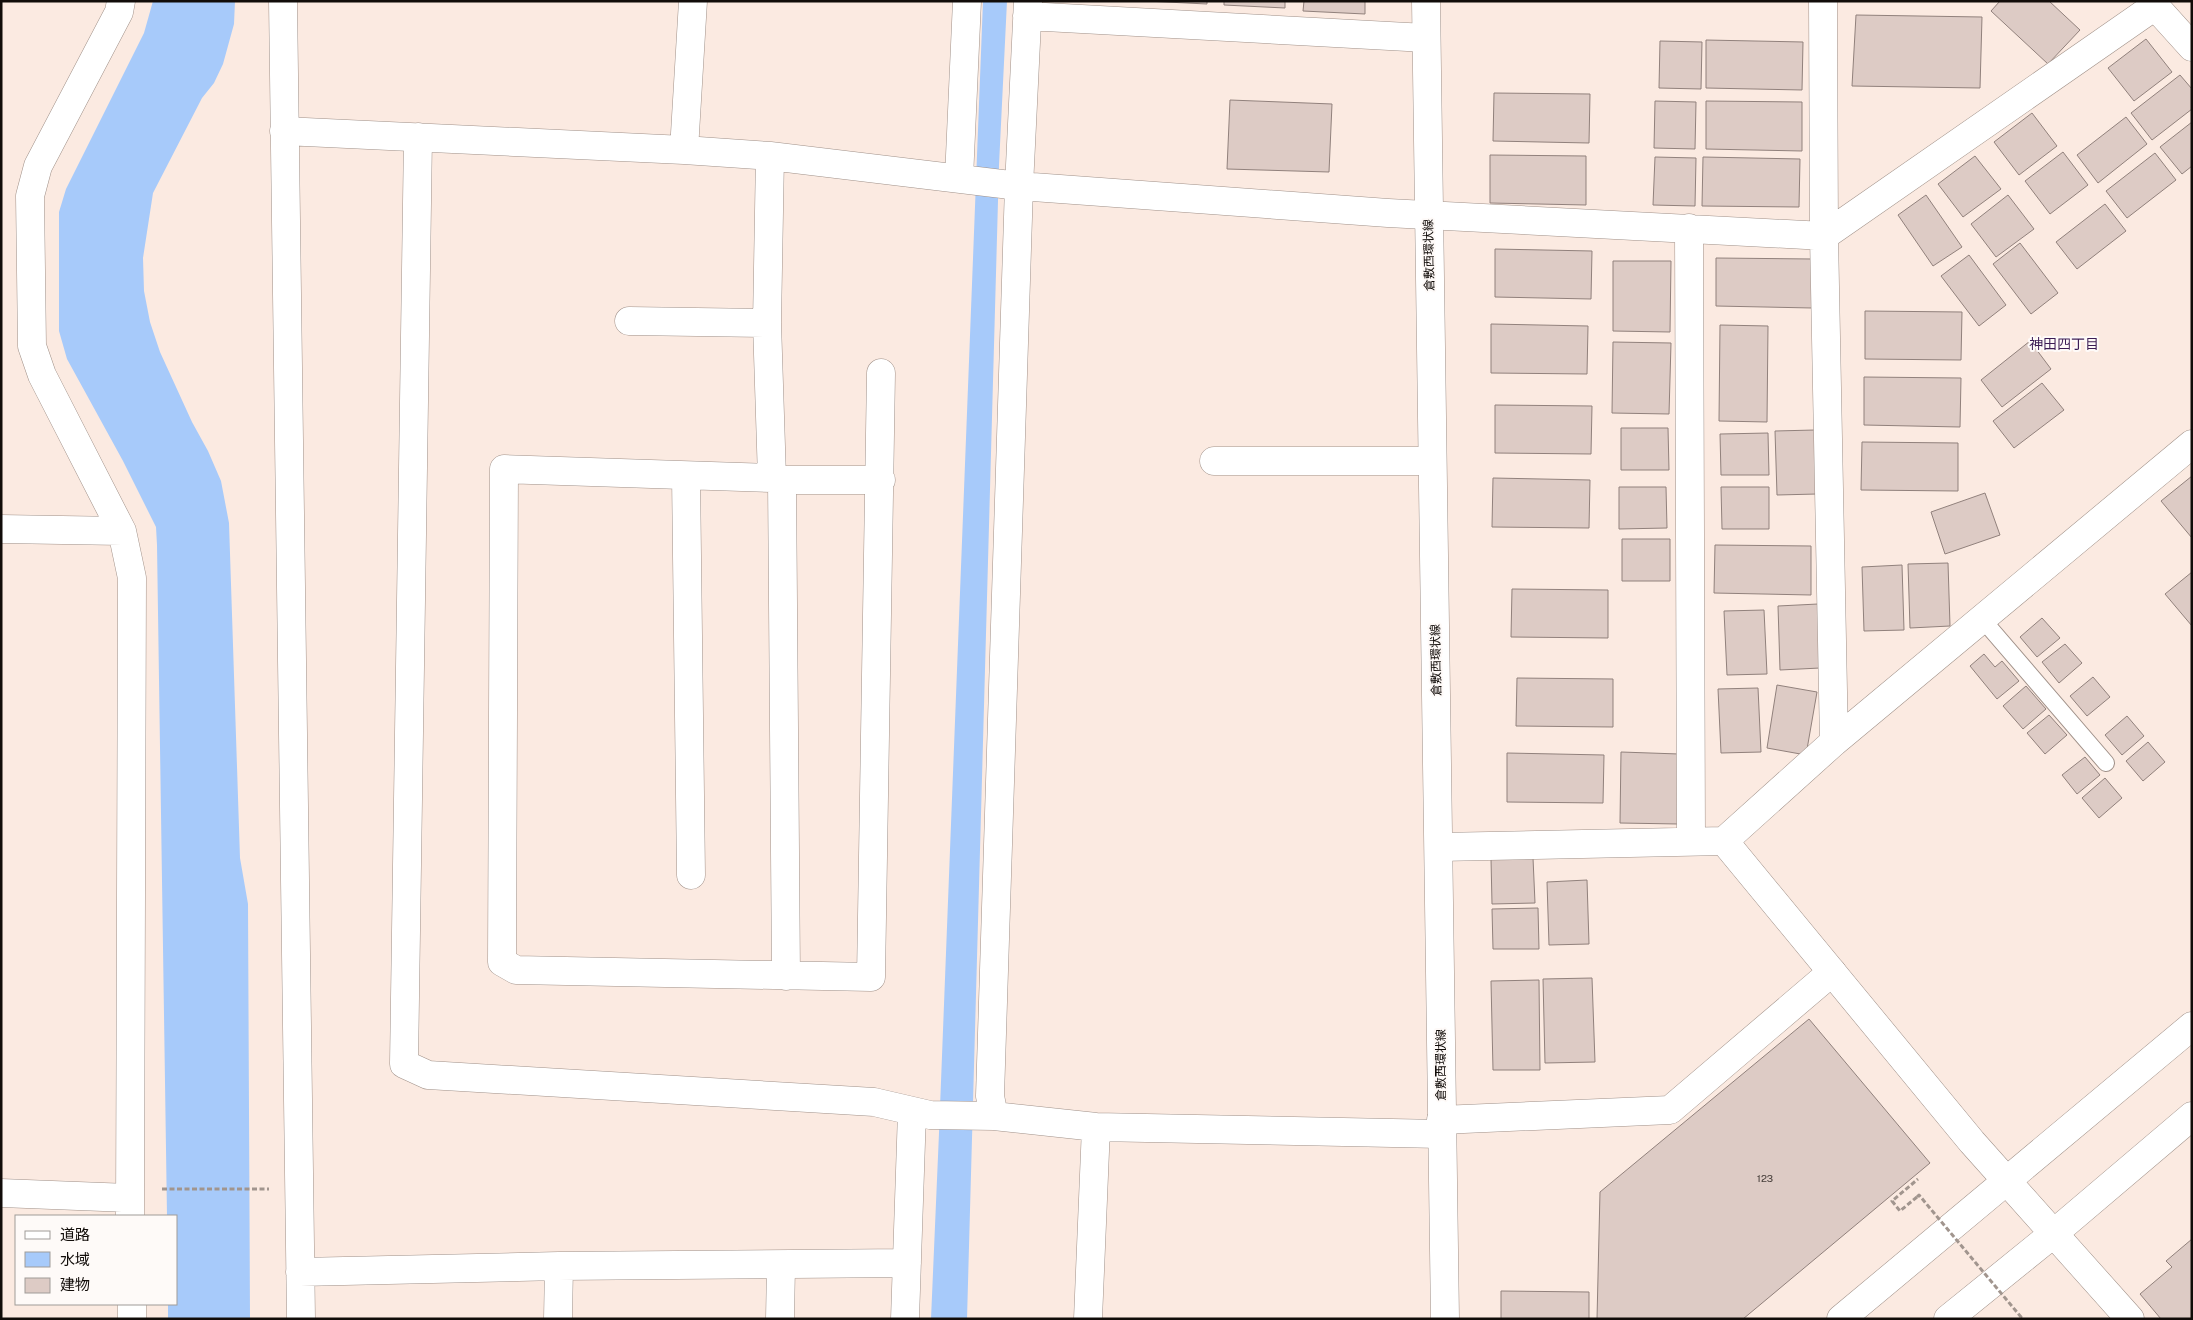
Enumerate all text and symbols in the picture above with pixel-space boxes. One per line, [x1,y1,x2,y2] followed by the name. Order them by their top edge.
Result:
[1421,219,1437,291] street label: 倉敷西環状線
[2029,336,2099,352] district label: 神田四丁目
[1428,624,1444,696] street label: 倉敷西環状線
[1434,1029,1448,1101] street label: 倉敷西環状線
[1757,1172,1773,1184] house number: 123
[15,1215,178,1305] legend
[60,1226,90,1243] text: 道路
[60,1251,90,1268] text: 水域
[60,1276,90,1293] text: 建物

